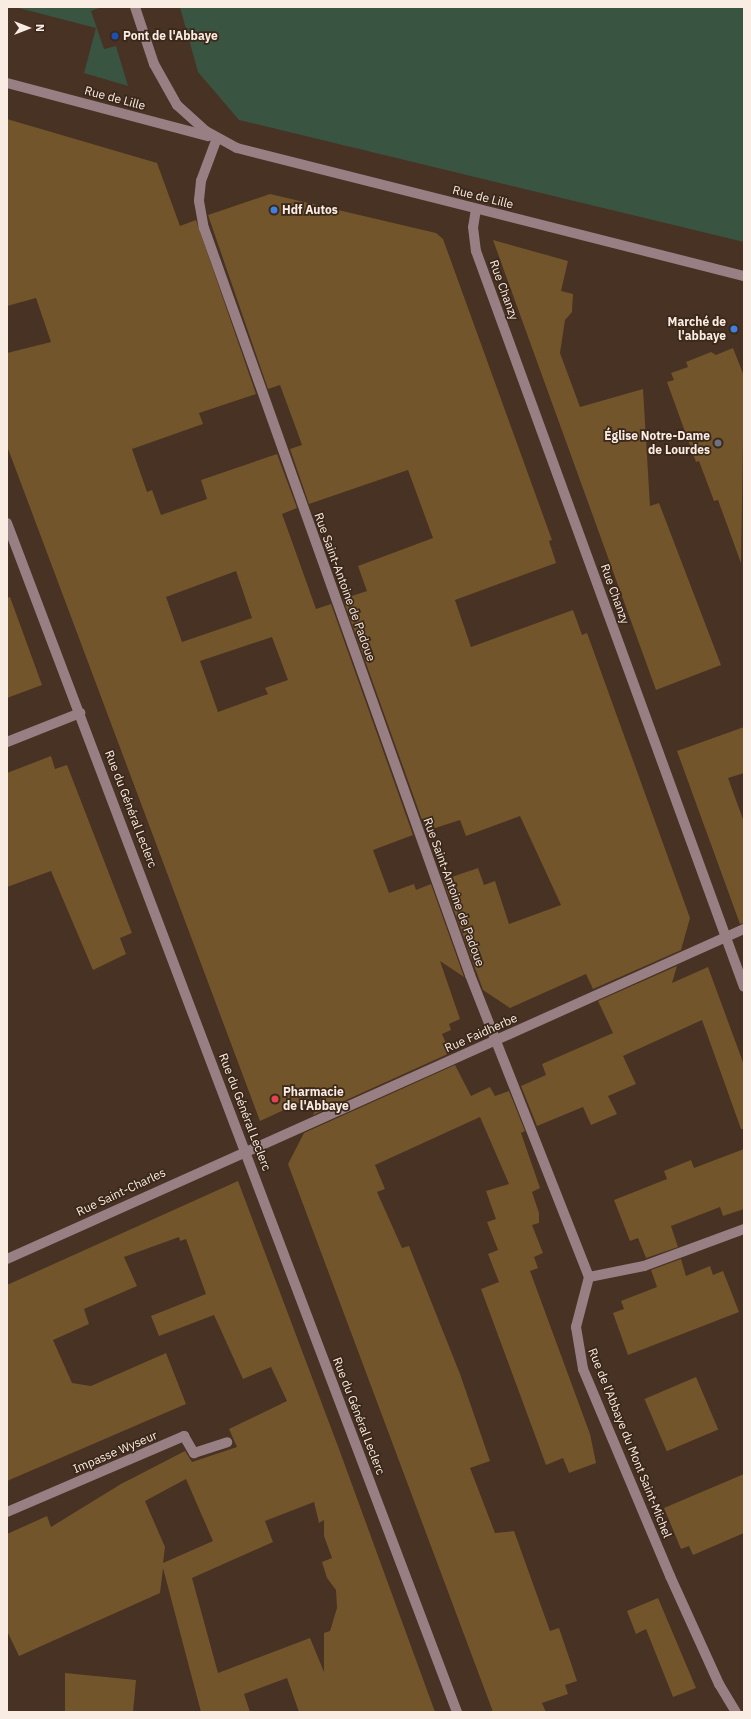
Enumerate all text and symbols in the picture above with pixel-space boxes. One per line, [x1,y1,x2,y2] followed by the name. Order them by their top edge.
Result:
[8,8,48,48] north arrow
[33,24,47,32] text: N
[123,29,218,43] place label: Pont de l'Abbaye
[110,31,120,41] marker: Pont de l'Abbaye
[83,83,147,113] street label: Rue de Lille
[451,182,515,212] street label: Rue de Lille
[282,203,338,217] place label: Hdf Autos
[269,205,279,215] marker: Hdf Autos
[486,258,522,322] street label: Rue Chanzy
[668,315,726,343] place label: Marché de l'abbaye
[729,324,739,334] marker: Marché de l'abbaye
[604,429,710,457] place label: Église Notre-Dame de Lourdes
[713,438,723,448] marker: Église Notre-Dame de Lourdes
[311,511,379,663] street label: Rue Saint-Antoine de Padoue
[597,562,633,626] street label: Rue Chanzy
[102,748,160,870] street label: Rue du Général Leclerc
[420,816,488,968] street label: Rue Saint-Antoine de Padoue
[443,1011,519,1055] street label: Rue Faidherbe
[216,1051,274,1173] street label: Rue du Général Leclerc
[283,1085,349,1113] place label: Pharmacie de l'Abbaye
[270,1094,280,1104] marker: Pharmacie de l'Abbaye
[74,1165,168,1219] street label: Rue Saint-Charles
[585,1346,675,1540] street label: Rue de l'Abbaye du Mont Saint-Michel
[330,1355,388,1477] street label: Rue du Général Leclerc
[71,1428,159,1476] street label: Impasse Wyseur

